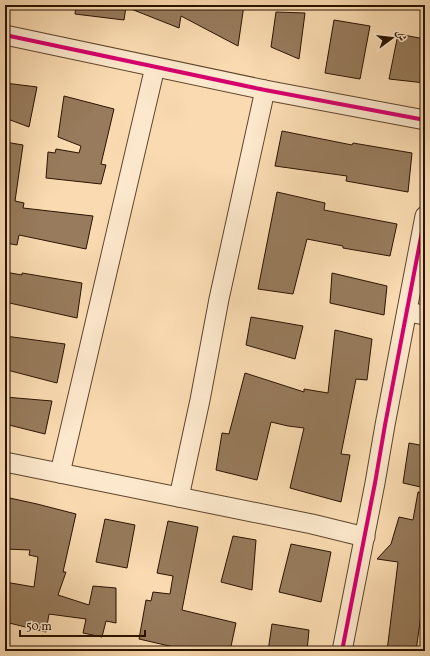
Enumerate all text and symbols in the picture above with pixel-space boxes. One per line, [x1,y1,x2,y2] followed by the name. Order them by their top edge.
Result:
[372,18,412,58] north arrow
[392,29,409,43] text: ش
[20,612,145,638] scale bar
[26,619,52,635] text: 50 m

